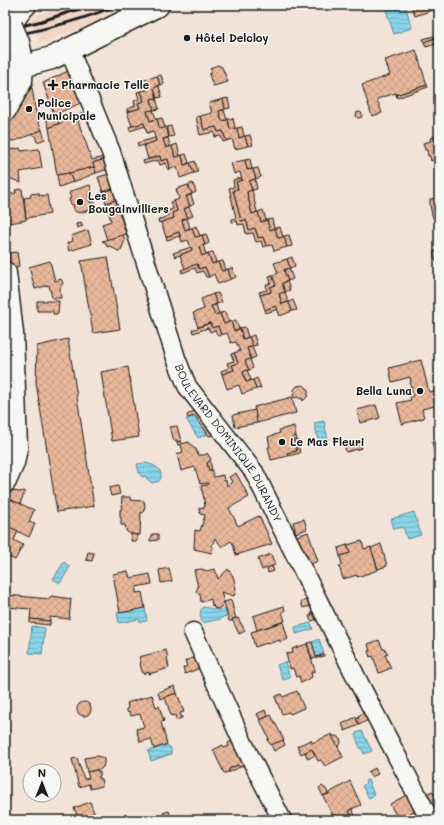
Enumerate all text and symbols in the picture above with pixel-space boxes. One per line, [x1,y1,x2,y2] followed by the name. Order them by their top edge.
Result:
[195,30,269,45] place label: Hôtel Delcloy
[182,33,192,43] marker: Hôtel Delcloy
[61,77,150,92] place label: Pharmacie Telle
[48,80,58,90] marker: Pharmacie Telle
[37,95,96,123] place label: Police Municipale
[24,104,34,114] marker: Police Municipale
[88,188,169,216] place label: Les Bougainvilliers
[75,197,85,207] marker: Les Bougainvilliers
[172,362,286,525] street label: BOULEVARD DOMINIQUE DURANDY
[356,383,412,398] place label: Bella Luna
[415,386,425,396] marker: Bella Luna
[290,434,364,449] place label: Le Mas Fleuri
[277,437,287,447] marker: Le Mas Fleuri
[22,763,62,803] north arrow
[38,765,46,780] text: N

